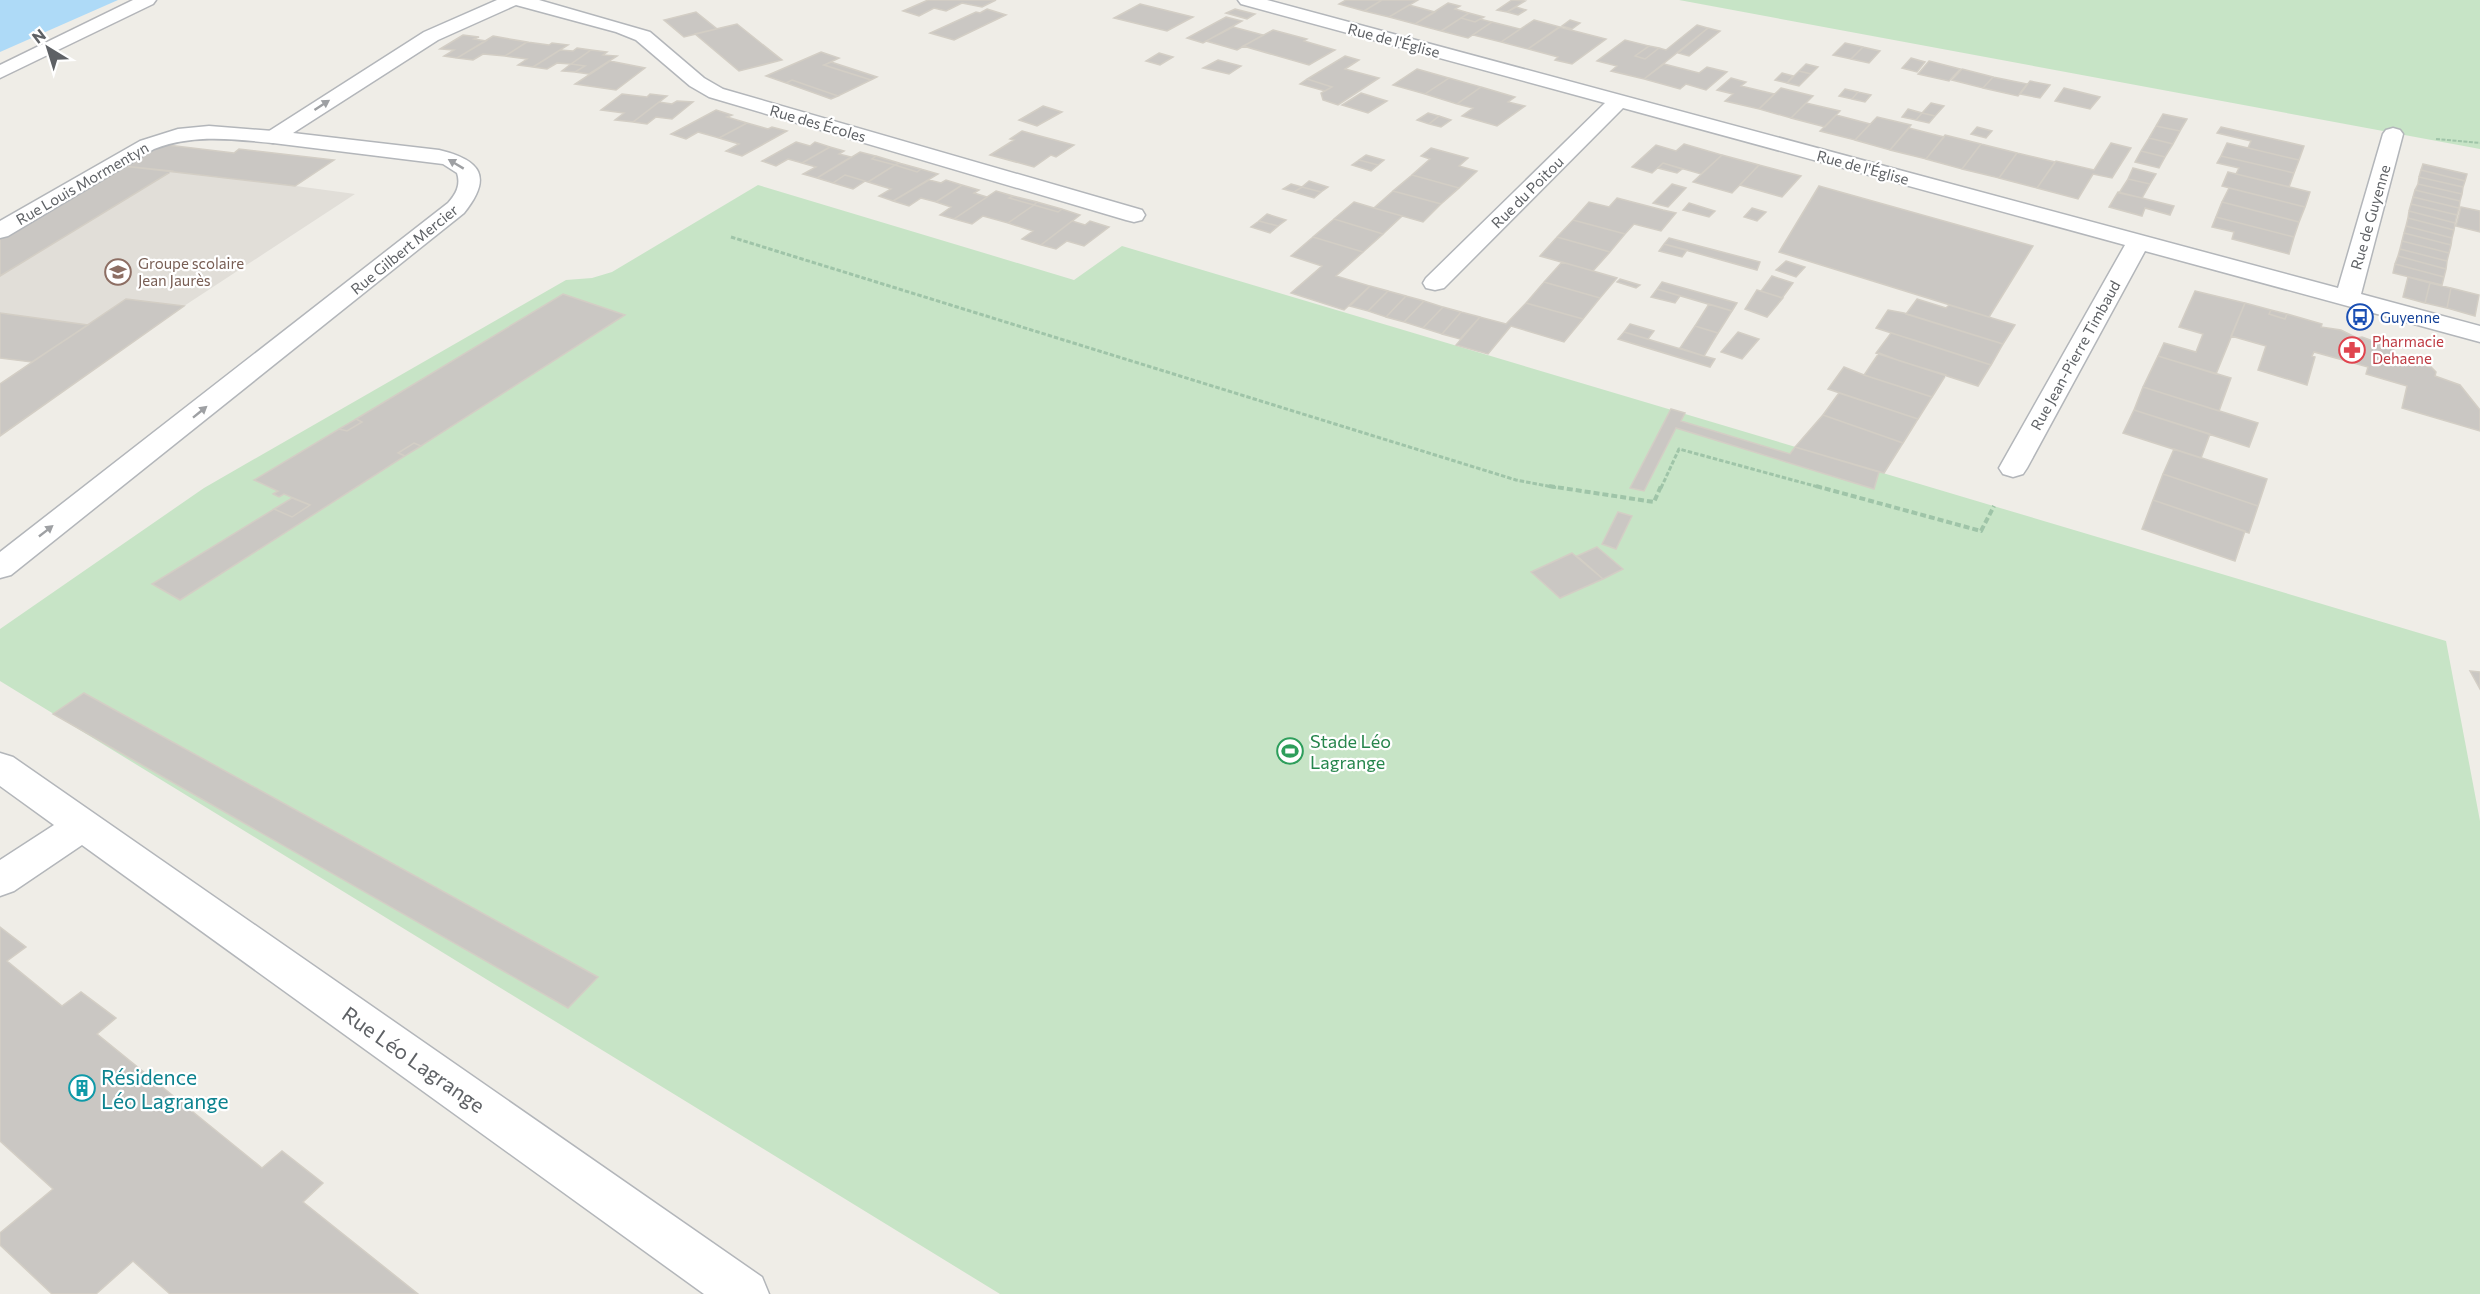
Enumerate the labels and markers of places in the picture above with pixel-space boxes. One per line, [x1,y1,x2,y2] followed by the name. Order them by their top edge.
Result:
[138,254,244,289] place label: Groupe scolaire Jean Jaurès
[103,257,133,287] school or university icon: Groupe scolaire Jean Jaurès
[2345,302,2375,332] bus stop icon: Guyenne
[2380,308,2440,326] place label: Guyenne
[2372,332,2444,367] place label: Pharmacie Dehaene
[2337,335,2367,365] pharmacy icon: Pharmacie Dehaene
[1310,730,1391,773] place label: Stade Léo Lagrange
[1275,736,1305,766] sports icon: Stade Léo Lagrange
[101,1064,229,1113] place label: Résidence Léo Lagrange
[67,1073,97,1103] building icon: Résidence Léo Lagrange

